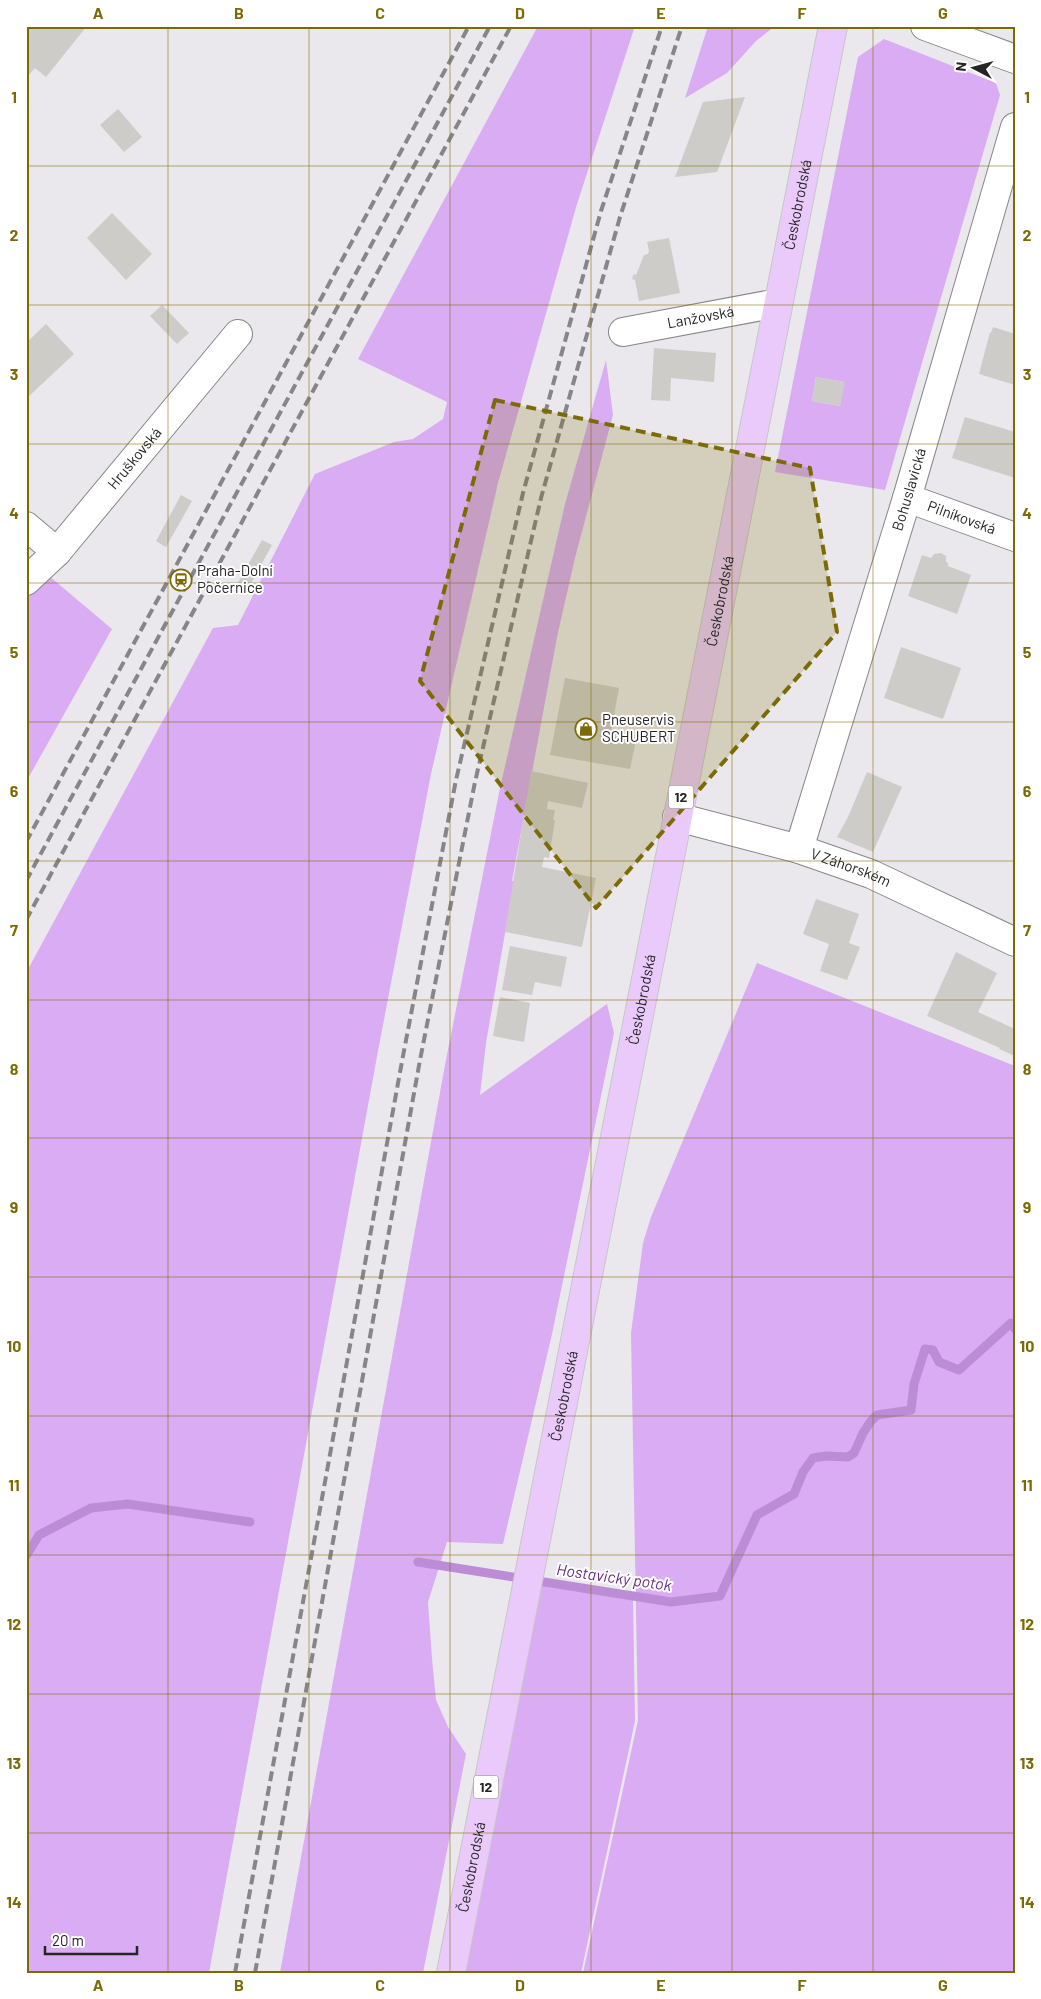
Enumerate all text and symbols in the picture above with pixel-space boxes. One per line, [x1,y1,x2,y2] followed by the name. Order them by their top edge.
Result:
[93,3,104,22] text: A
[234,3,244,22] text: B
[375,3,385,22] text: C
[515,3,525,22] text: D
[656,3,666,22] text: E
[798,3,807,22] text: F
[938,3,948,22] text: G
[948,42,998,92] north arrow
[952,61,970,72] text: N
[11,87,17,106] text: 1
[1024,87,1030,106] text: 1
[779,158,815,251] street label: Českobrodská
[10,225,19,244] text: 2
[1023,225,1032,244] text: 2
[665,301,735,332] street label: Lanžovská
[10,364,18,383] text: 3
[1023,364,1031,383] text: 3
[103,423,165,492] street label: Hruškovská
[887,446,929,533] street label: Bohuslavická
[925,496,999,537] street label: Pilníkovská
[9,503,19,522] text: 4
[1022,503,1032,522] text: 4
[701,554,737,648] street label: Českobrodská
[197,561,273,596] place label: Praha-Dolní Počernice
[169,568,193,592] station icon: Praha-Dolní Počernice
[10,642,19,661] text: 5
[1023,642,1032,661] text: 5
[602,710,676,745] place label: Pneuservis SCHUBERT
[574,717,598,741] shop icon: Pneuservis SCHUBERT
[10,781,19,800] text: 6
[1023,781,1032,800] text: 6
[668,786,694,809] road number: 12
[808,844,894,890] street label: V Záhorském
[10,920,18,939] text: 7
[1023,920,1031,939] text: 7
[623,953,659,1046] street label: Českobrodská
[10,1059,19,1078] text: 8
[1023,1059,1032,1078] text: 8
[10,1197,18,1216] text: 9
[1023,1197,1031,1216] text: 9
[7,1336,21,1355] text: 10
[1020,1336,1034,1355] text: 10
[546,1349,581,1443] street label: Českobrodská
[8,1475,20,1494] text: 11
[1021,1475,1033,1494] text: 11
[555,1559,673,1594] water label: Hostavický potok
[7,1614,21,1633] text: 12
[1020,1614,1034,1633] text: 12
[7,1753,21,1772] text: 13
[1020,1753,1034,1772] text: 13
[474,1775,498,1798] road number: 12
[453,1820,488,1914] street label: Českobrodská
[6,1892,22,1911] text: 14
[1019,1892,1035,1911] text: 14
[45,1924,138,1956] scale bar
[52,1931,84,1949] text: 20 m
[93,1975,104,1994] text: A
[234,1975,244,1994] text: B
[375,1975,385,1994] text: C
[515,1975,525,1994] text: D
[656,1975,666,1994] text: E
[798,1975,807,1994] text: F
[938,1975,948,1994] text: G

